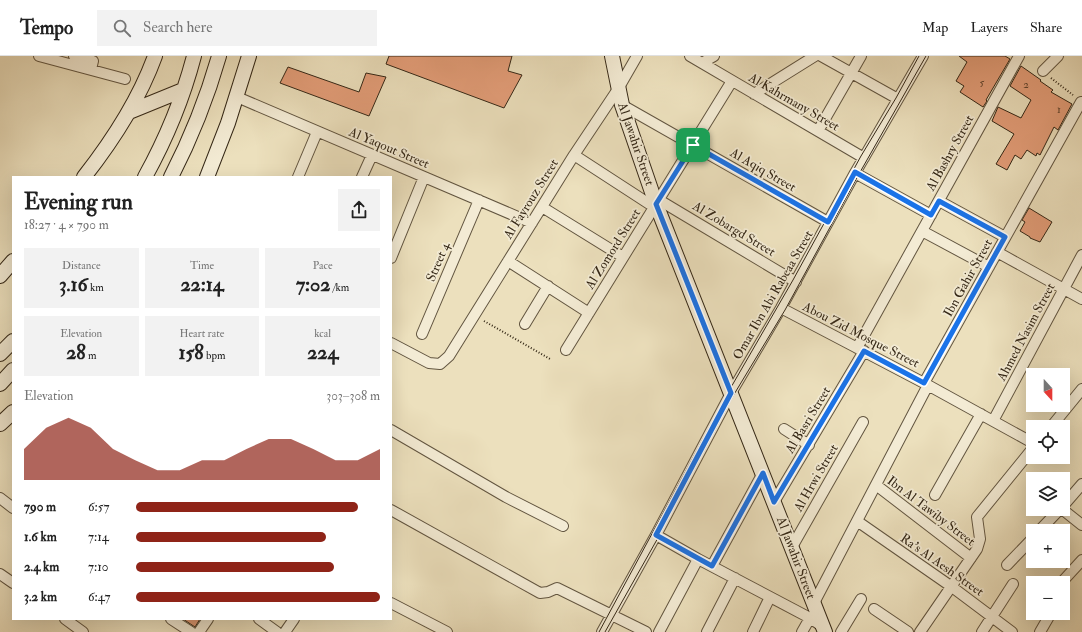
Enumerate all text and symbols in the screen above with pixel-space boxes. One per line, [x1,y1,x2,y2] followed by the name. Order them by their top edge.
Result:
[97,10,377,46] search box
[20,16,73,40] text: Tempo
[111,17,133,39] icon: search
[143,18,212,37] text: Search here
[922,19,948,36] text: Map
[970,19,1008,36] text: Layers
[1030,19,1062,36] text: Share
[744,69,842,135] street label: Al Kahrmany Street
[980,76,985,89] house number: 5
[1023,78,1029,91] house number: 2
[614,99,658,188] street label: Al Jawahir Street
[1057,103,1061,116] house number: 1
[922,112,978,195] street label: Al Bashry Street
[346,124,431,172] street label: Al Yaqout Street
[676,128,710,162] pin
[682,134,704,156] icon: arrive
[726,144,799,195] street label: Al Aqiq Street
[500,156,563,243] street label: Al Fayrouz Street
[24,188,133,216] text: Evening run
[338,189,380,231] button: share
[689,197,778,260] street label: Al Zobargd Street
[581,206,644,293] street label: Al Zomord Street
[24,217,109,233] text: 18:27 · 4 × 790 m
[729,227,817,363] street label: Omar Ibn Abi Rabeaa Street
[940,236,996,320] street label: Ibn Gahir Street
[423,239,454,284] street label: Street 4
[62,259,101,272] text: Distance
[190,259,214,272] text: Time
[313,259,333,272] text: Pace
[59,272,88,297] text: 3.16
[180,272,224,297] text: 22:14
[296,272,330,297] text: 7:02
[993,280,1059,385] street label: Ahmed Nasim Street
[88,281,104,294] text: km
[330,281,349,294] text: /km
[799,298,922,371] street label: Abou Zid Mosque Street
[60,327,102,340] text: Elevation
[180,327,224,340] text: Heart rate
[314,327,331,340] text: kcal
[66,340,86,365] text: 28
[178,340,204,365] text: 158
[307,340,338,365] text: 224
[86,349,97,362] text: m
[204,349,226,362] text: bpm
[1026,368,1070,412] north arrow
[1026,368,1070,620] map controls
[781,384,834,457] street label: Al Basri Street
[24,388,74,404] text: Elevation
[326,388,380,404] text: 303–308 m
[1026,420,1070,464] button: locate
[790,441,842,515] street label: Al Hrwi Street
[1026,472,1070,516] button: layers
[883,473,978,550] street label: Ibn Al Tawiby Street
[24,499,56,515] text: 790 m
[88,499,109,515] text: 6:57
[773,514,819,601] street label: Al Jawahir Street
[1026,524,1070,568] button: +
[24,529,57,545] text: 1.6 km
[88,529,109,545] text: 7:14
[897,530,987,600] street label: Ra's Al Aesh Street
[24,559,59,575] text: 2.4 km
[88,559,108,575] text: 7:10
[1026,576,1070,620] button: −
[24,589,57,605] text: 3.2 km
[88,589,110,605] text: 6:47

